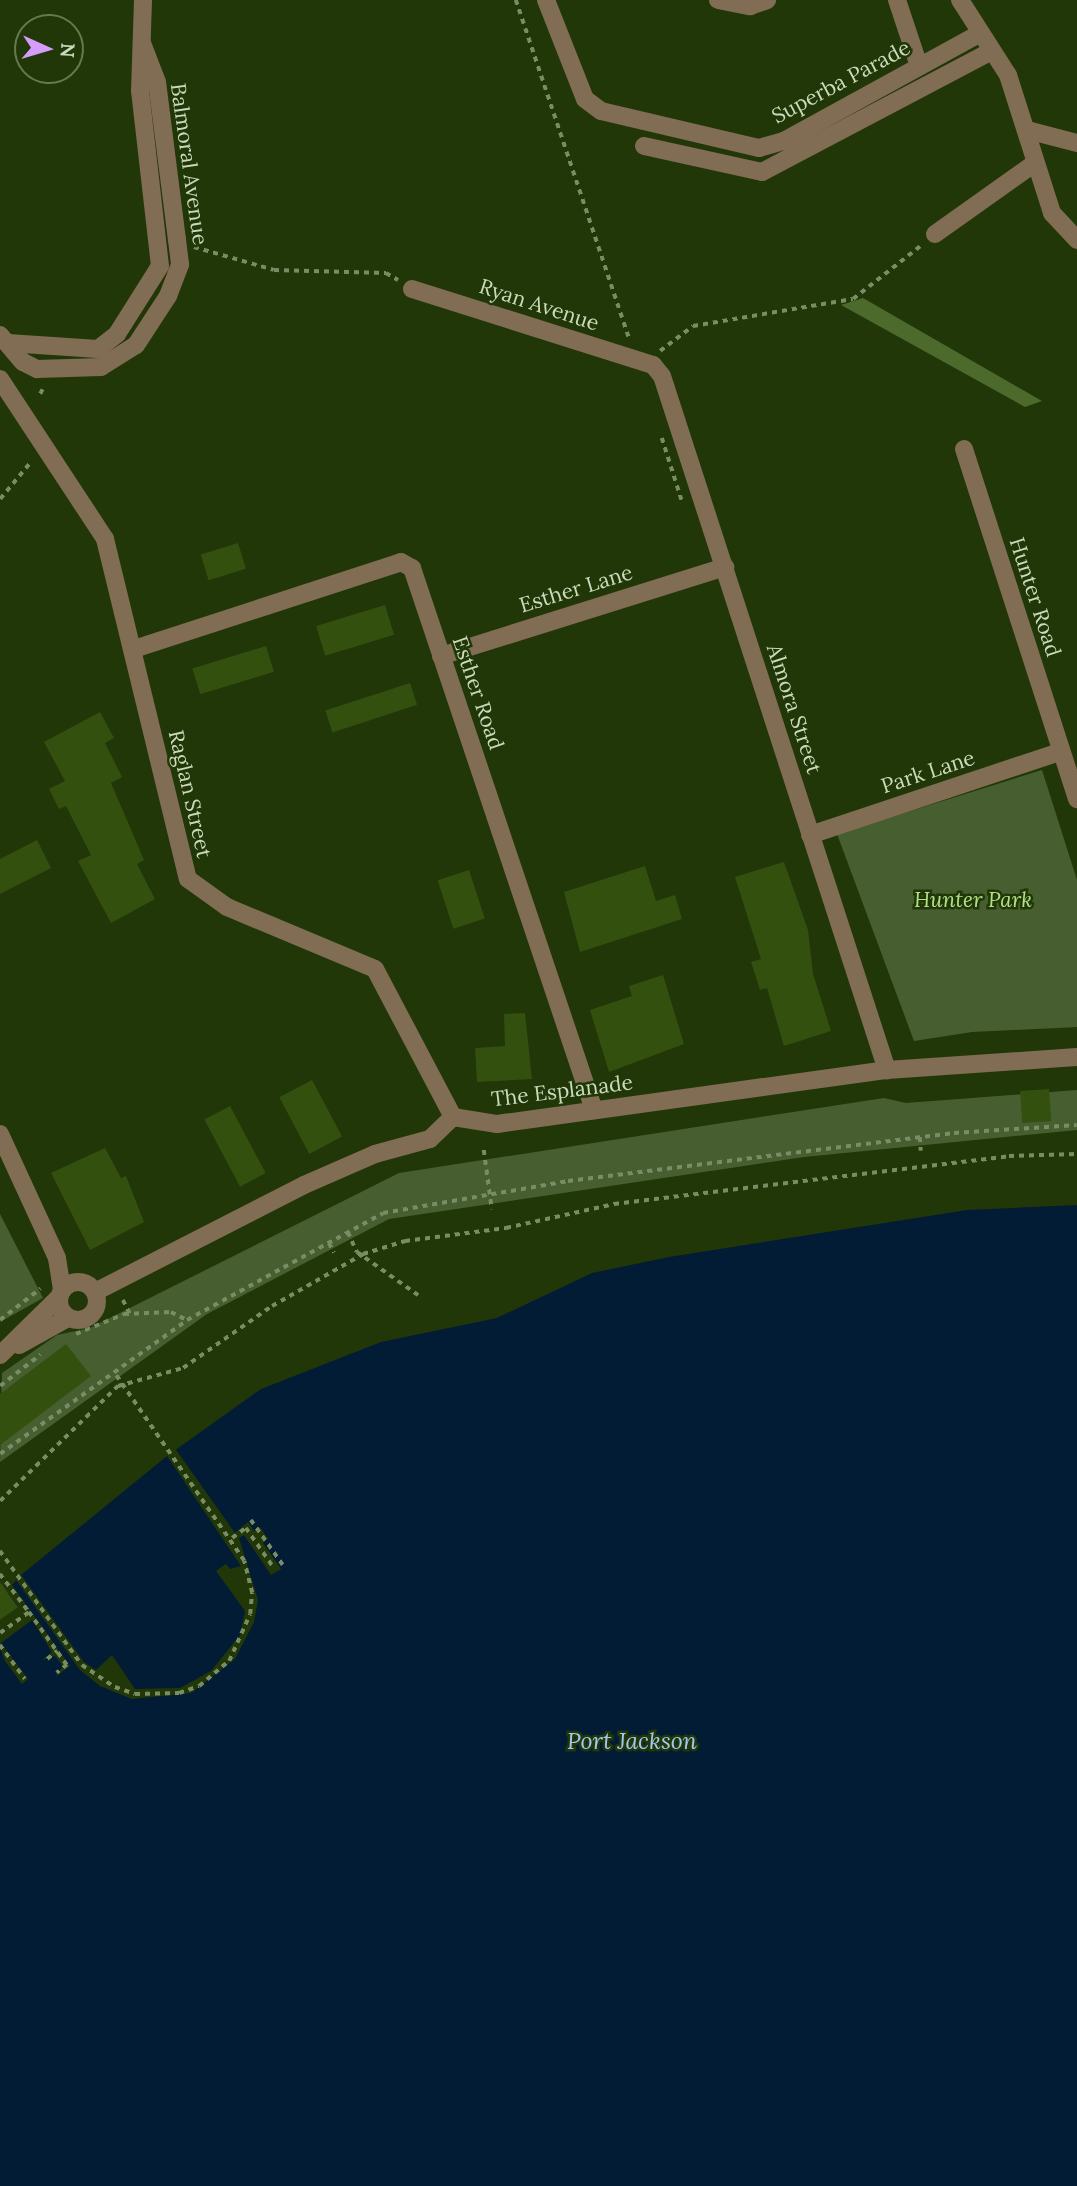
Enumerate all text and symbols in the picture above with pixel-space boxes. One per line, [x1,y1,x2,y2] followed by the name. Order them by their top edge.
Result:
[14,14,84,84] north arrow
[768,35,914,129] street label: Superba Parade
[55,42,80,58] text: N
[165,82,213,246] street label: Balmoral Avenue
[476,274,602,336] street label: Ryan Avenue
[1004,534,1066,660] street label: Hunter Road
[516,560,636,618] street label: Esther Lane
[447,633,509,753] street label: Esther Road
[761,641,827,777] street label: Almora Street
[163,728,217,860] street label: Raglan Street
[878,745,978,799] street label: Park Lane
[914,887,1032,913] park label: Hunter Park
[490,1070,634,1112] street label: The Esplanade
[567,1727,697,1755] water label: Port Jackson

